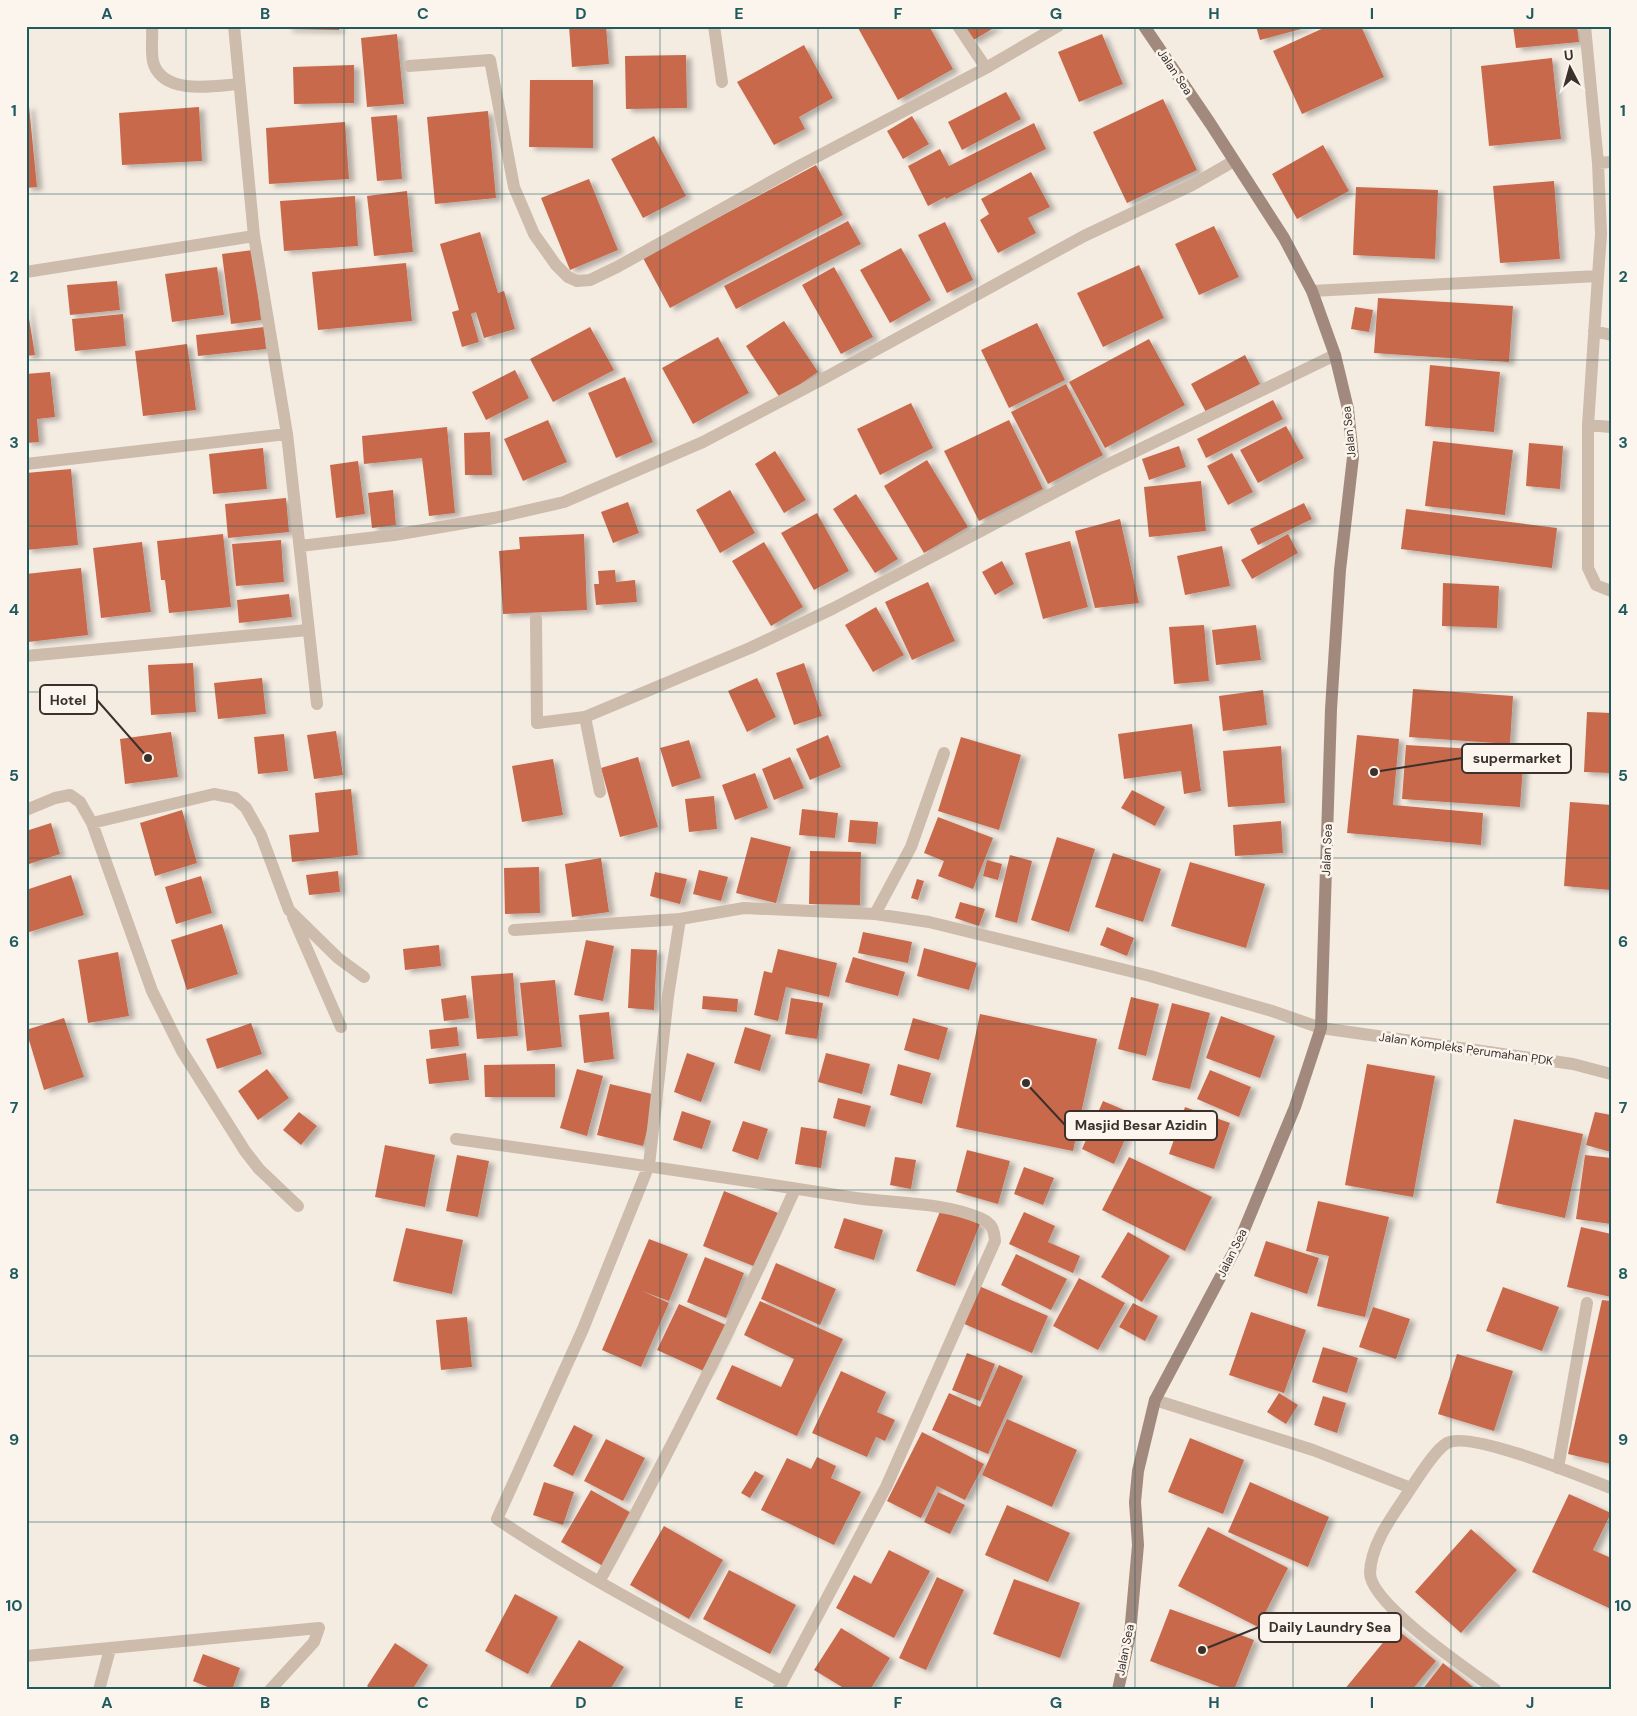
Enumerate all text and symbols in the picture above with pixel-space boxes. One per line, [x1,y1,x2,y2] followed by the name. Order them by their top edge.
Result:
[101,3,113,24] text: A
[260,3,270,24] text: B
[417,3,429,24] text: C
[575,3,587,24] text: D
[734,3,744,24] text: E
[894,3,903,24] text: F
[1050,3,1062,24] text: G
[1208,3,1220,24] text: H
[1370,3,1374,24] text: I
[1526,3,1534,24] text: J
[1544,42,1594,92] north arrow
[1154,46,1196,98] street label: Jalan Sea
[1563,46,1574,65] text: U
[11,100,17,121] text: 1
[1620,100,1626,121] text: 1
[9,266,19,287] text: 2
[1618,266,1628,287] text: 2
[1338,405,1360,459] street label: Jalan Sea
[9,432,19,453] text: 3
[1618,432,1628,453] text: 3
[9,599,19,620] text: 4
[1618,599,1628,620] text: 4
[40,685,97,714] callout: Hotel
[50,691,86,709] text: Hotel
[1462,744,1571,773] callout: supermarket
[1473,749,1561,767] text: supermarket
[9,765,19,786] text: 5
[1618,765,1628,786] text: 5
[1318,824,1336,876] street label: Jalan Sea
[9,931,19,952] text: 6
[1618,931,1628,952] text: 6
[1378,1029,1554,1069] street label: Jalan Kompleks Perumahan PDK
[10,1097,19,1118] text: 7
[1619,1097,1628,1118] text: 7
[1065,1111,1217,1140] callout: Masjid Besar Azidin
[1075,1116,1207,1134] text: Masjid Besar Azidin
[1213,1226,1251,1280] street label: Jalan Sea
[9,1263,19,1284] text: 8
[1618,1263,1628,1284] text: 8
[9,1429,19,1450] text: 9
[1618,1429,1628,1450] text: 9
[5,1595,23,1616] text: 10
[1614,1595,1632,1616] text: 10
[1259,1613,1401,1642] callout: Daily Laundry Sea
[1269,1618,1391,1636] text: Daily Laundry Sea
[1112,1623,1138,1677] street label: Jalan Sea
[101,1692,113,1713] text: A
[260,1692,270,1713] text: B
[417,1692,429,1713] text: C
[575,1692,587,1713] text: D
[734,1692,744,1713] text: E
[894,1692,903,1713] text: F
[1050,1692,1062,1713] text: G
[1208,1692,1220,1713] text: H
[1370,1692,1374,1713] text: I
[1526,1692,1534,1713] text: J

